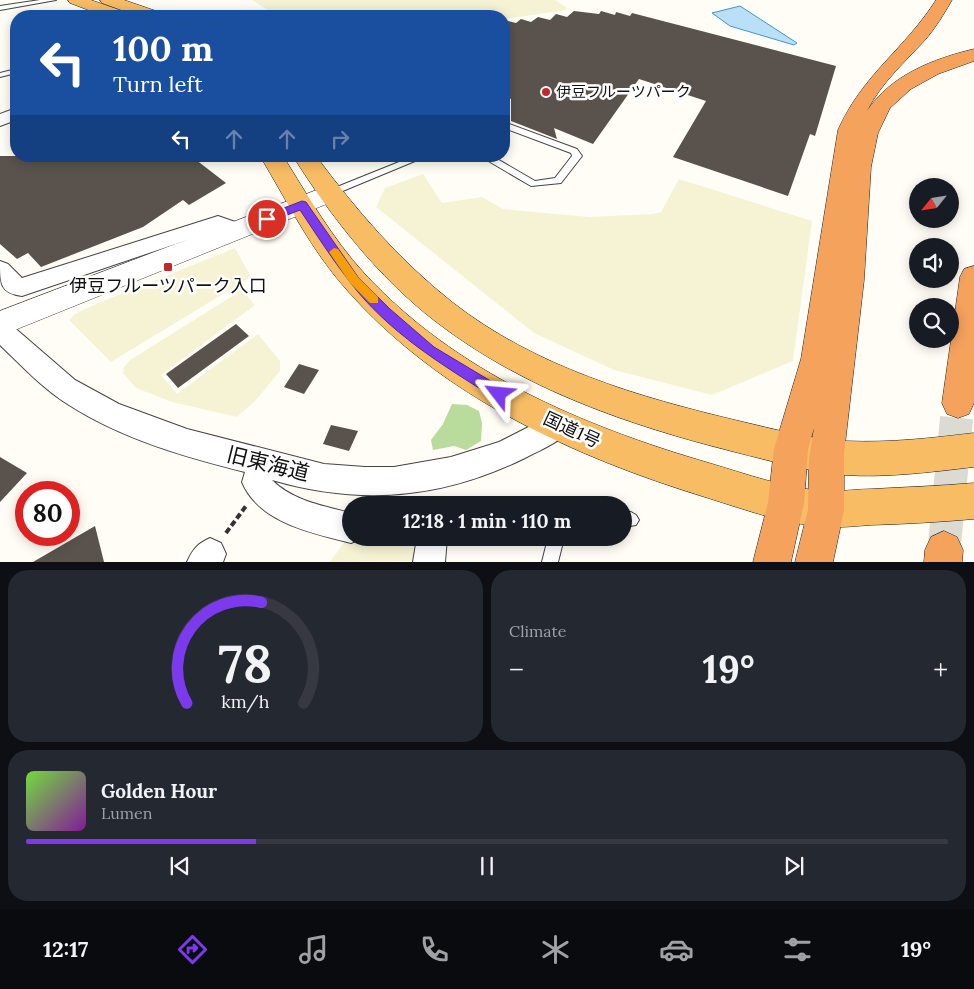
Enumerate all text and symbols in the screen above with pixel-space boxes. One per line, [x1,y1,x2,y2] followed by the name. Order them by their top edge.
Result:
[113,26,213,71] text: 100 m
[30,30,95,95] icon: left
[113,70,203,98] text: Turn left
[556,82,691,101] place label: 伊豆フルーツパーク
[540,86,552,98] marker: 伊豆フルーツパーク
[167,125,195,153] icon: left
[220,125,248,153] icon: ahead
[273,125,301,153] icon: ahead
[326,125,354,153] icon: right
[909,178,959,228] north arrow
[909,178,959,348] map controls
[246,198,288,240] pin
[253,205,281,233] icon: arrive
[909,238,959,288] button: sound
[162,261,174,273] marker: 伊豆フルーツパーク入口
[69,274,267,297] place label: 伊豆フルーツパーク入口
[909,298,959,348] button: search
[472,367,524,419] position arrow
[540,406,605,453] street label: 国道1号
[224,440,312,487] street label: 旧東海道
[15,481,80,546] speed limit sign: 80
[403,509,571,533] text: 12:18 · 1 min · 110 m
[509,621,566,641] text: Climate
[218,630,273,696] text: 78
[703,645,754,693] text: 19°
[509,652,524,688] text: −
[933,652,948,688] text: +
[221,690,270,713] text: km/h
[101,779,217,803] text: Golden Hour
[101,803,153,823] text: Lumen
[166,852,194,880] icon: previous
[473,852,501,880] icon: pause
[780,852,808,880] icon: next
[175,932,210,967] icon: directions
[296,932,331,967] icon: music
[417,932,452,967] icon: phone
[538,932,573,967] icon: climate
[659,932,694,967] icon: car
[780,932,815,967] icon: filters
[43,935,88,963] text: 12:17
[901,935,931,963] text: 19°

